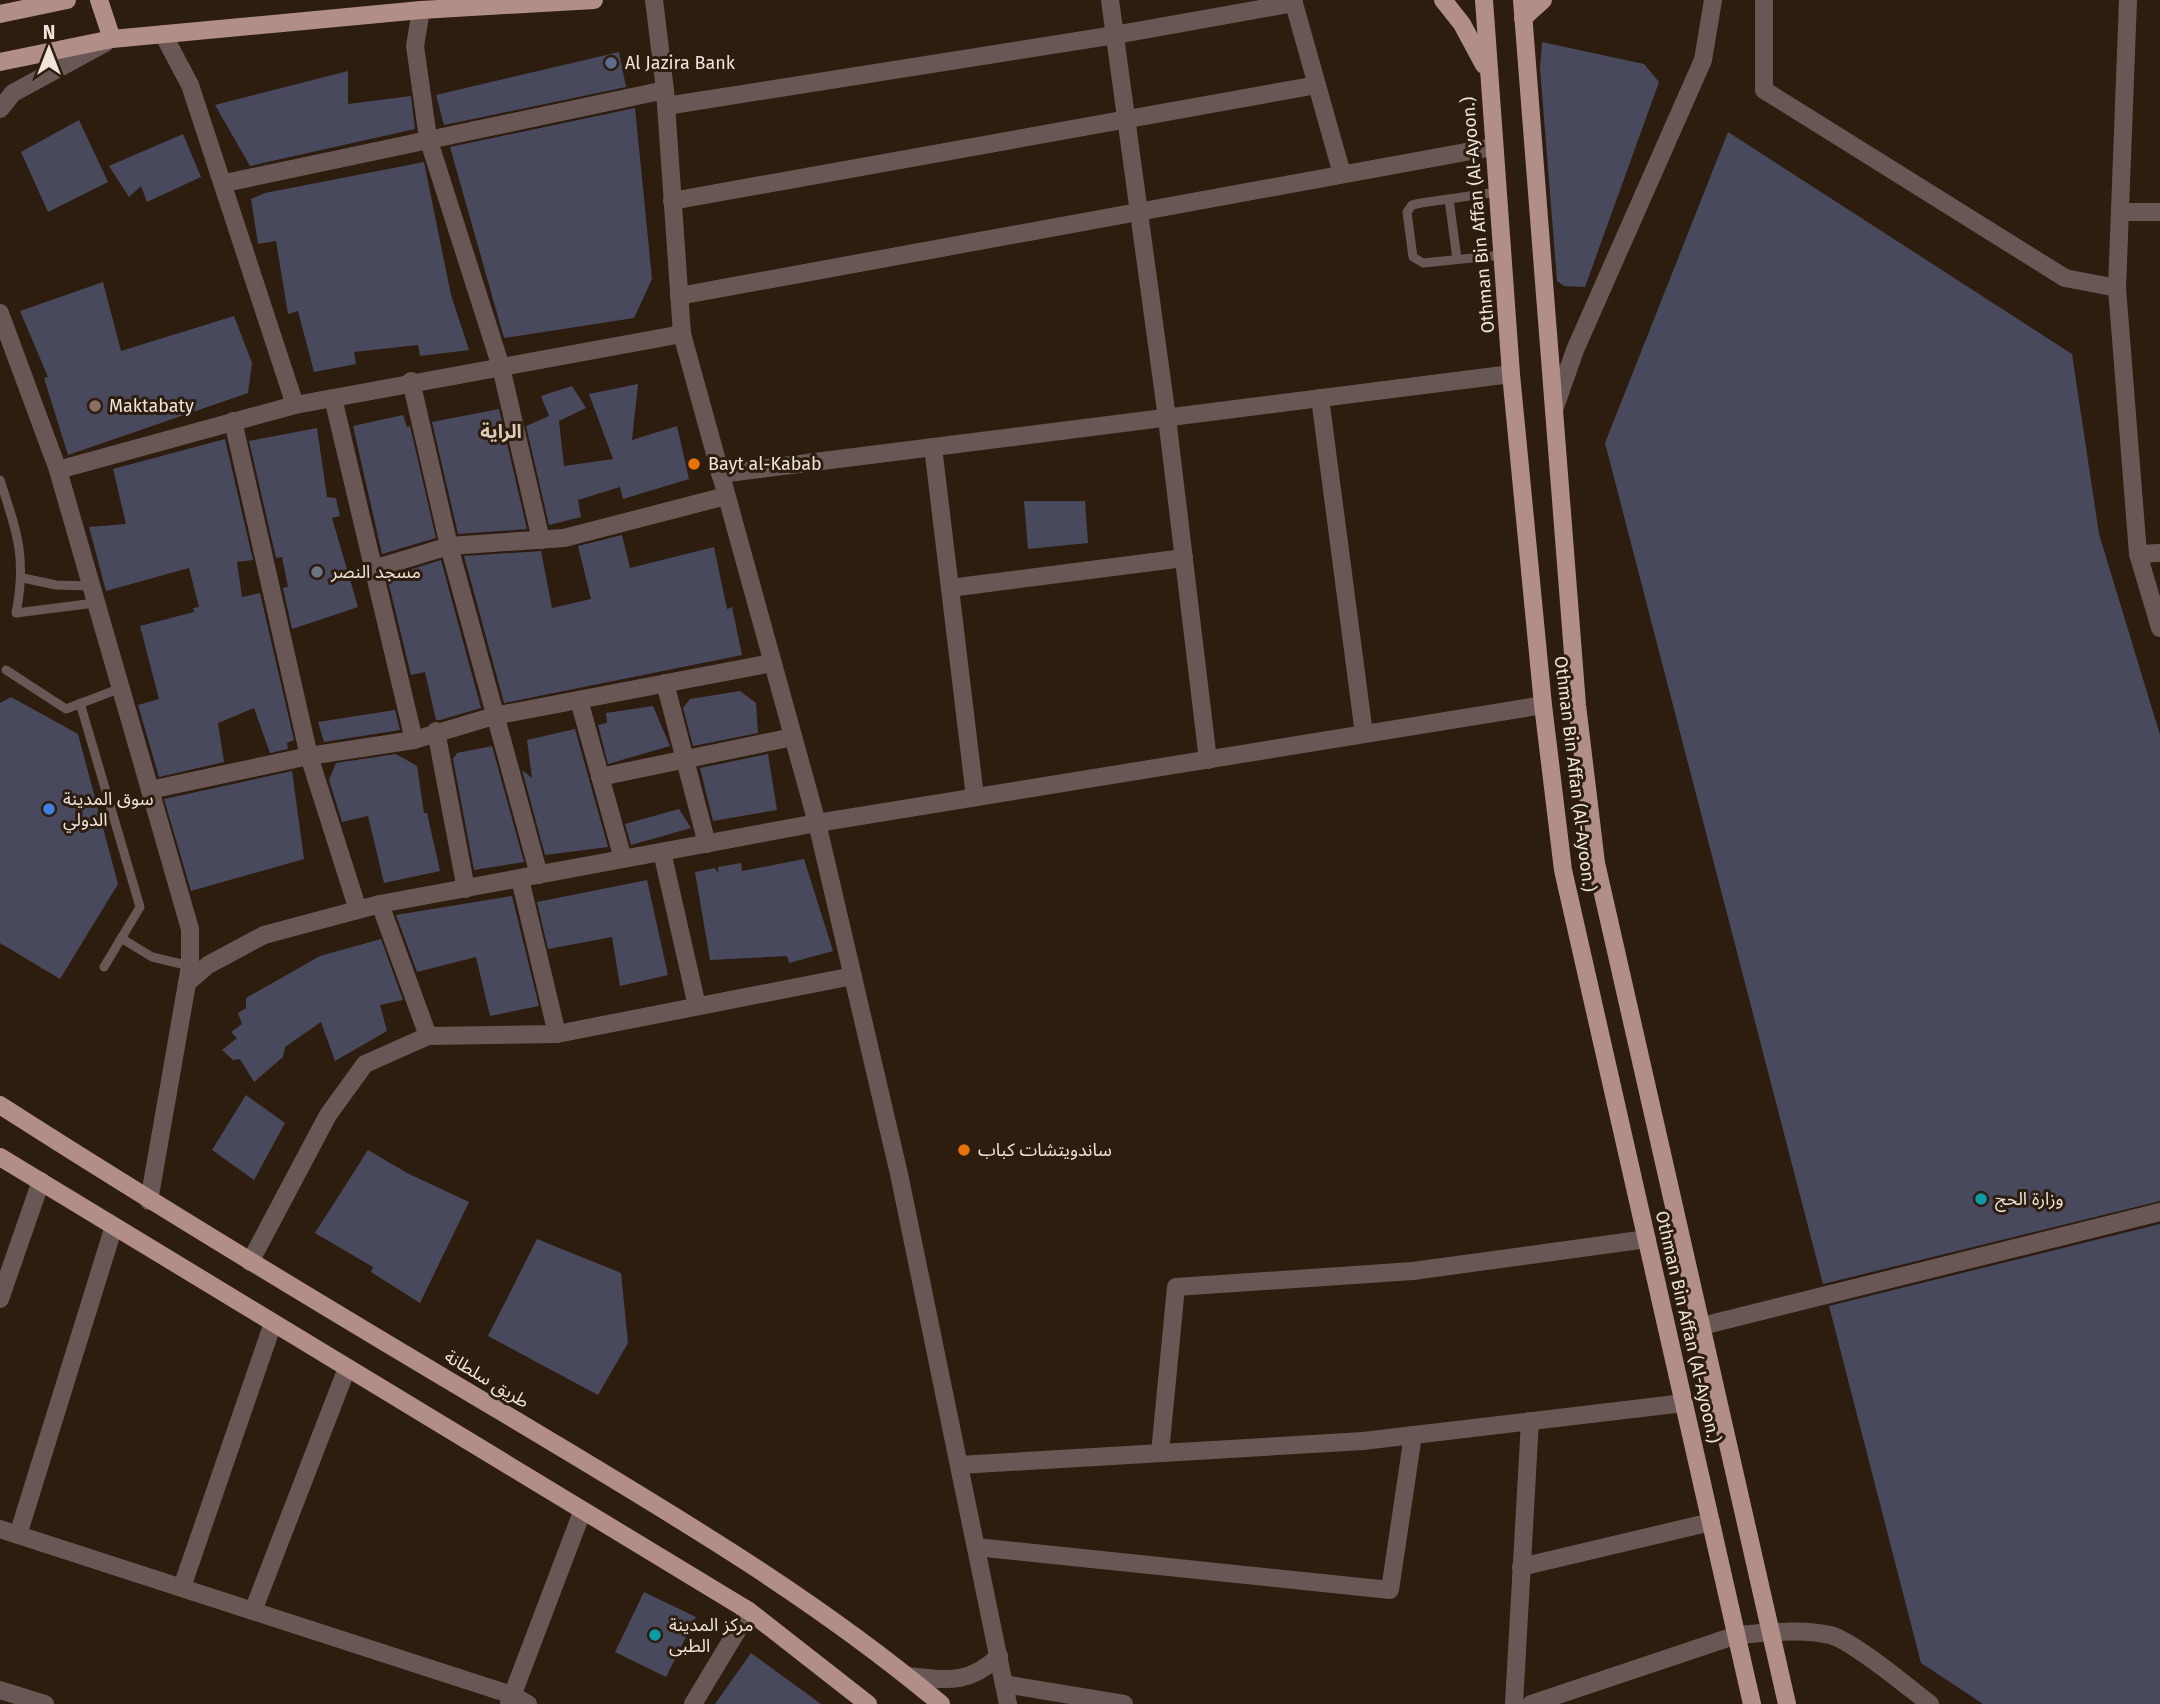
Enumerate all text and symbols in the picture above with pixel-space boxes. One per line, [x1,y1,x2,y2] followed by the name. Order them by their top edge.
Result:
[14,14,84,84] north arrow
[43,21,55,44] text: N
[625,52,736,74] place label: Al Jazira Bank
[603,55,619,71] marker: Al Jazira Bank
[1457,96,1499,334] street label: Othman Bin Affan (Al-Ayoon.)
[109,395,194,417] place label: Maktabaty
[87,398,103,414] marker: Maktabaty
[480,420,522,443] district label: الراية
[708,453,822,475] place label: Bayt al-Kabab
[686,456,702,472] marker: Bayt al-Kabab
[330,561,421,583] place label: مسجد النصر
[309,564,325,580] marker: مسجد النصر
[1550,655,1600,893] street label: Othman Bin Affan (Al-Ayoon.)
[63,788,154,833] place label: سوق المدينة الدولي
[41,801,57,817] marker: سوق المدينة الدولي
[978,1139,1112,1161] place label: ساندويتشات كباب
[956,1142,972,1158] marker: ساندويتشات كباب
[1995,1188,2064,1212] place label: وزارة الحج
[1973,1191,1989,1207] marker: وزارة الحج
[1651,1209,1725,1445] street label: Othman Bin Affan (Al-Ayoon.)
[441,1345,533,1413] street label: طريق سلطانة
[669,1614,753,1657] place label: مرکز المدینة الطبی
[647,1627,663,1643] marker: مرکز المدینة الطبی

